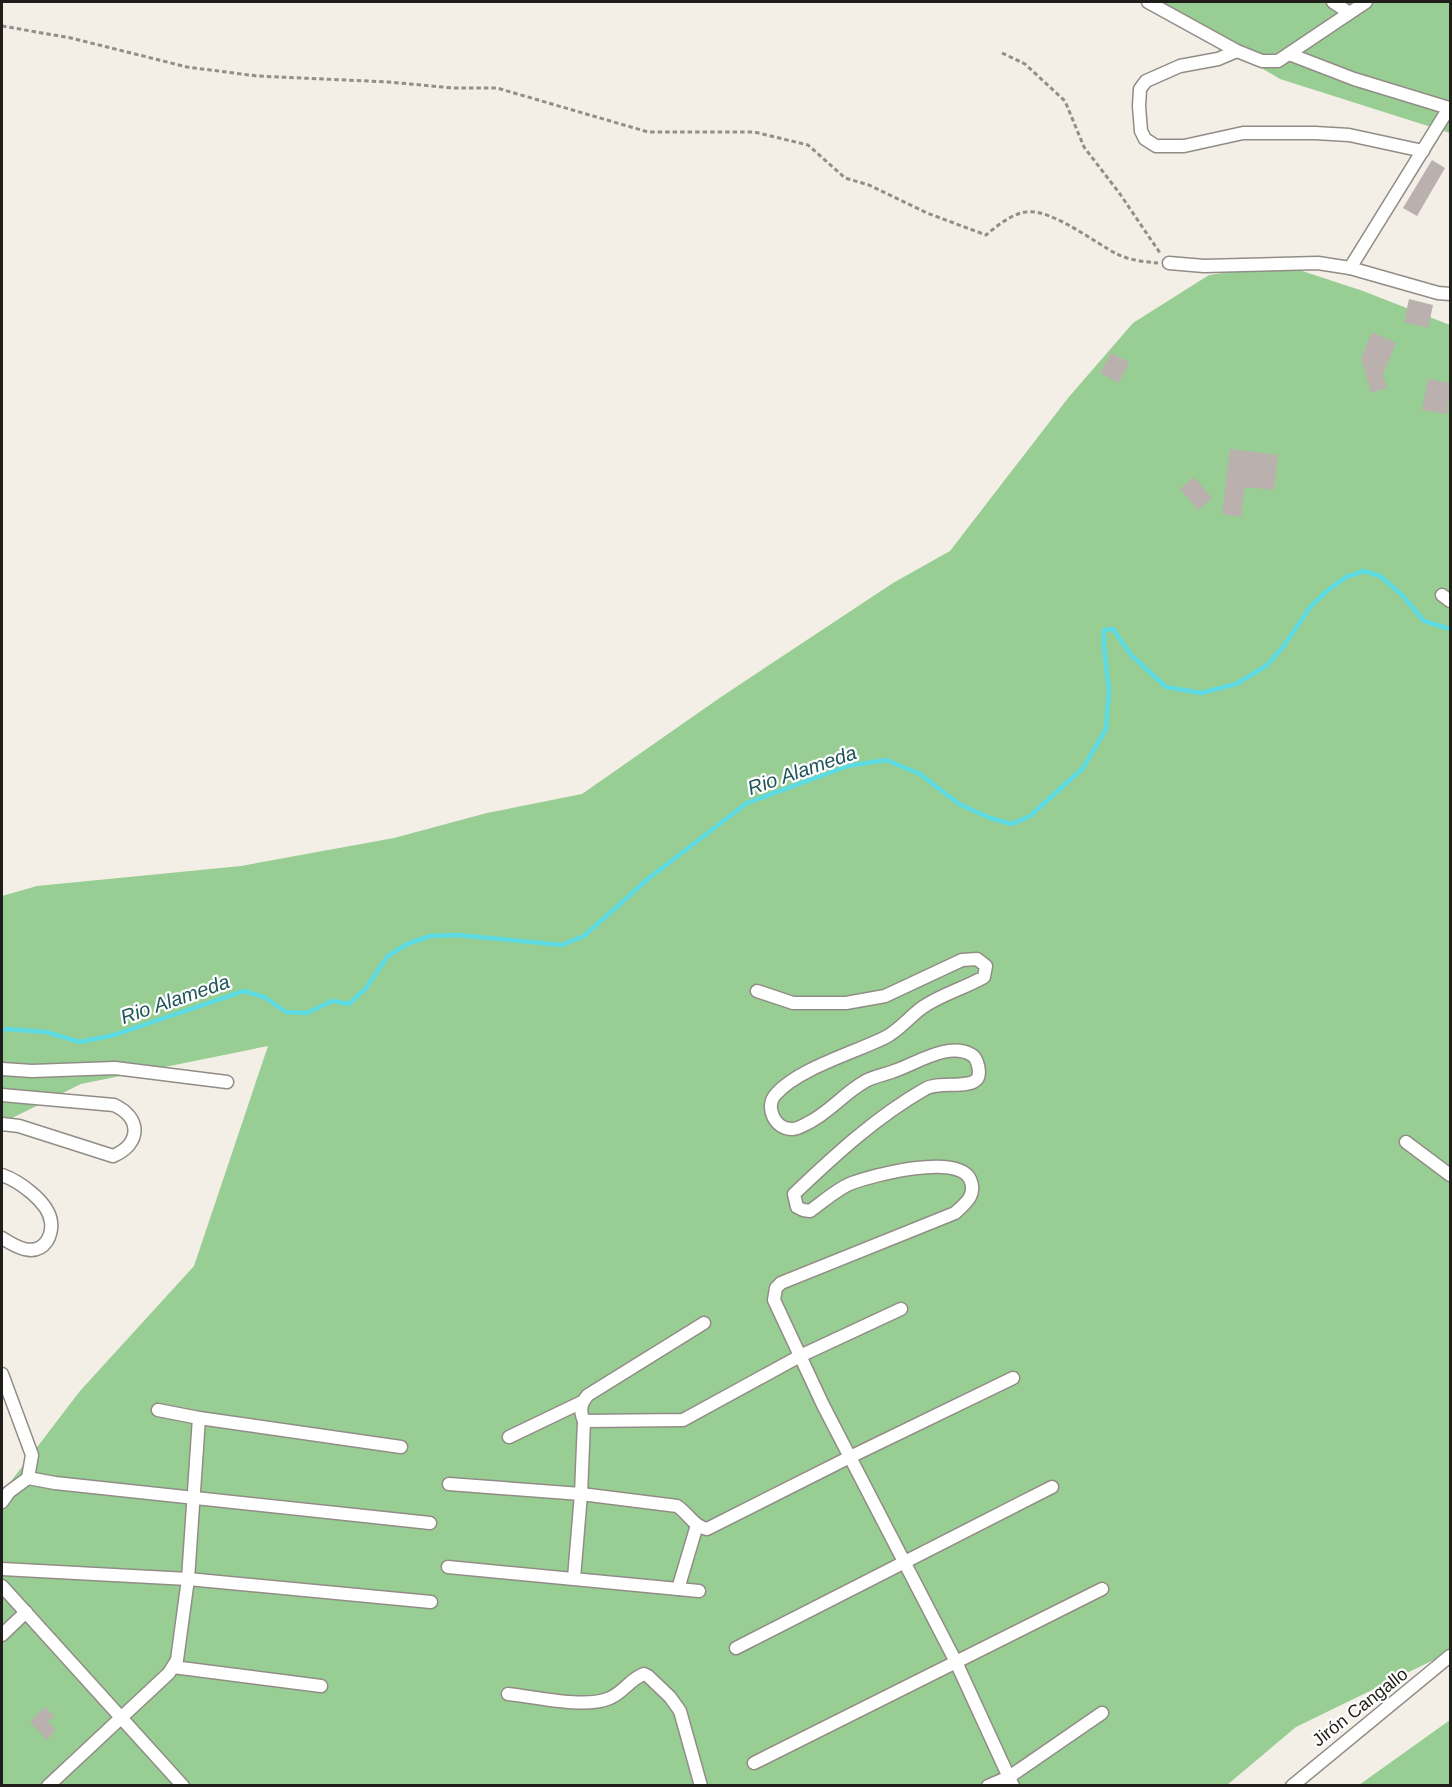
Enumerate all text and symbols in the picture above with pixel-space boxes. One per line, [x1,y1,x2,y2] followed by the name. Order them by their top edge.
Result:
[745,741,859,799] water label: Rio Alameda
[118,970,232,1028] water label: Rio Alameda
[1309,1664,1411,1750] street label: Jirón Cangallo

